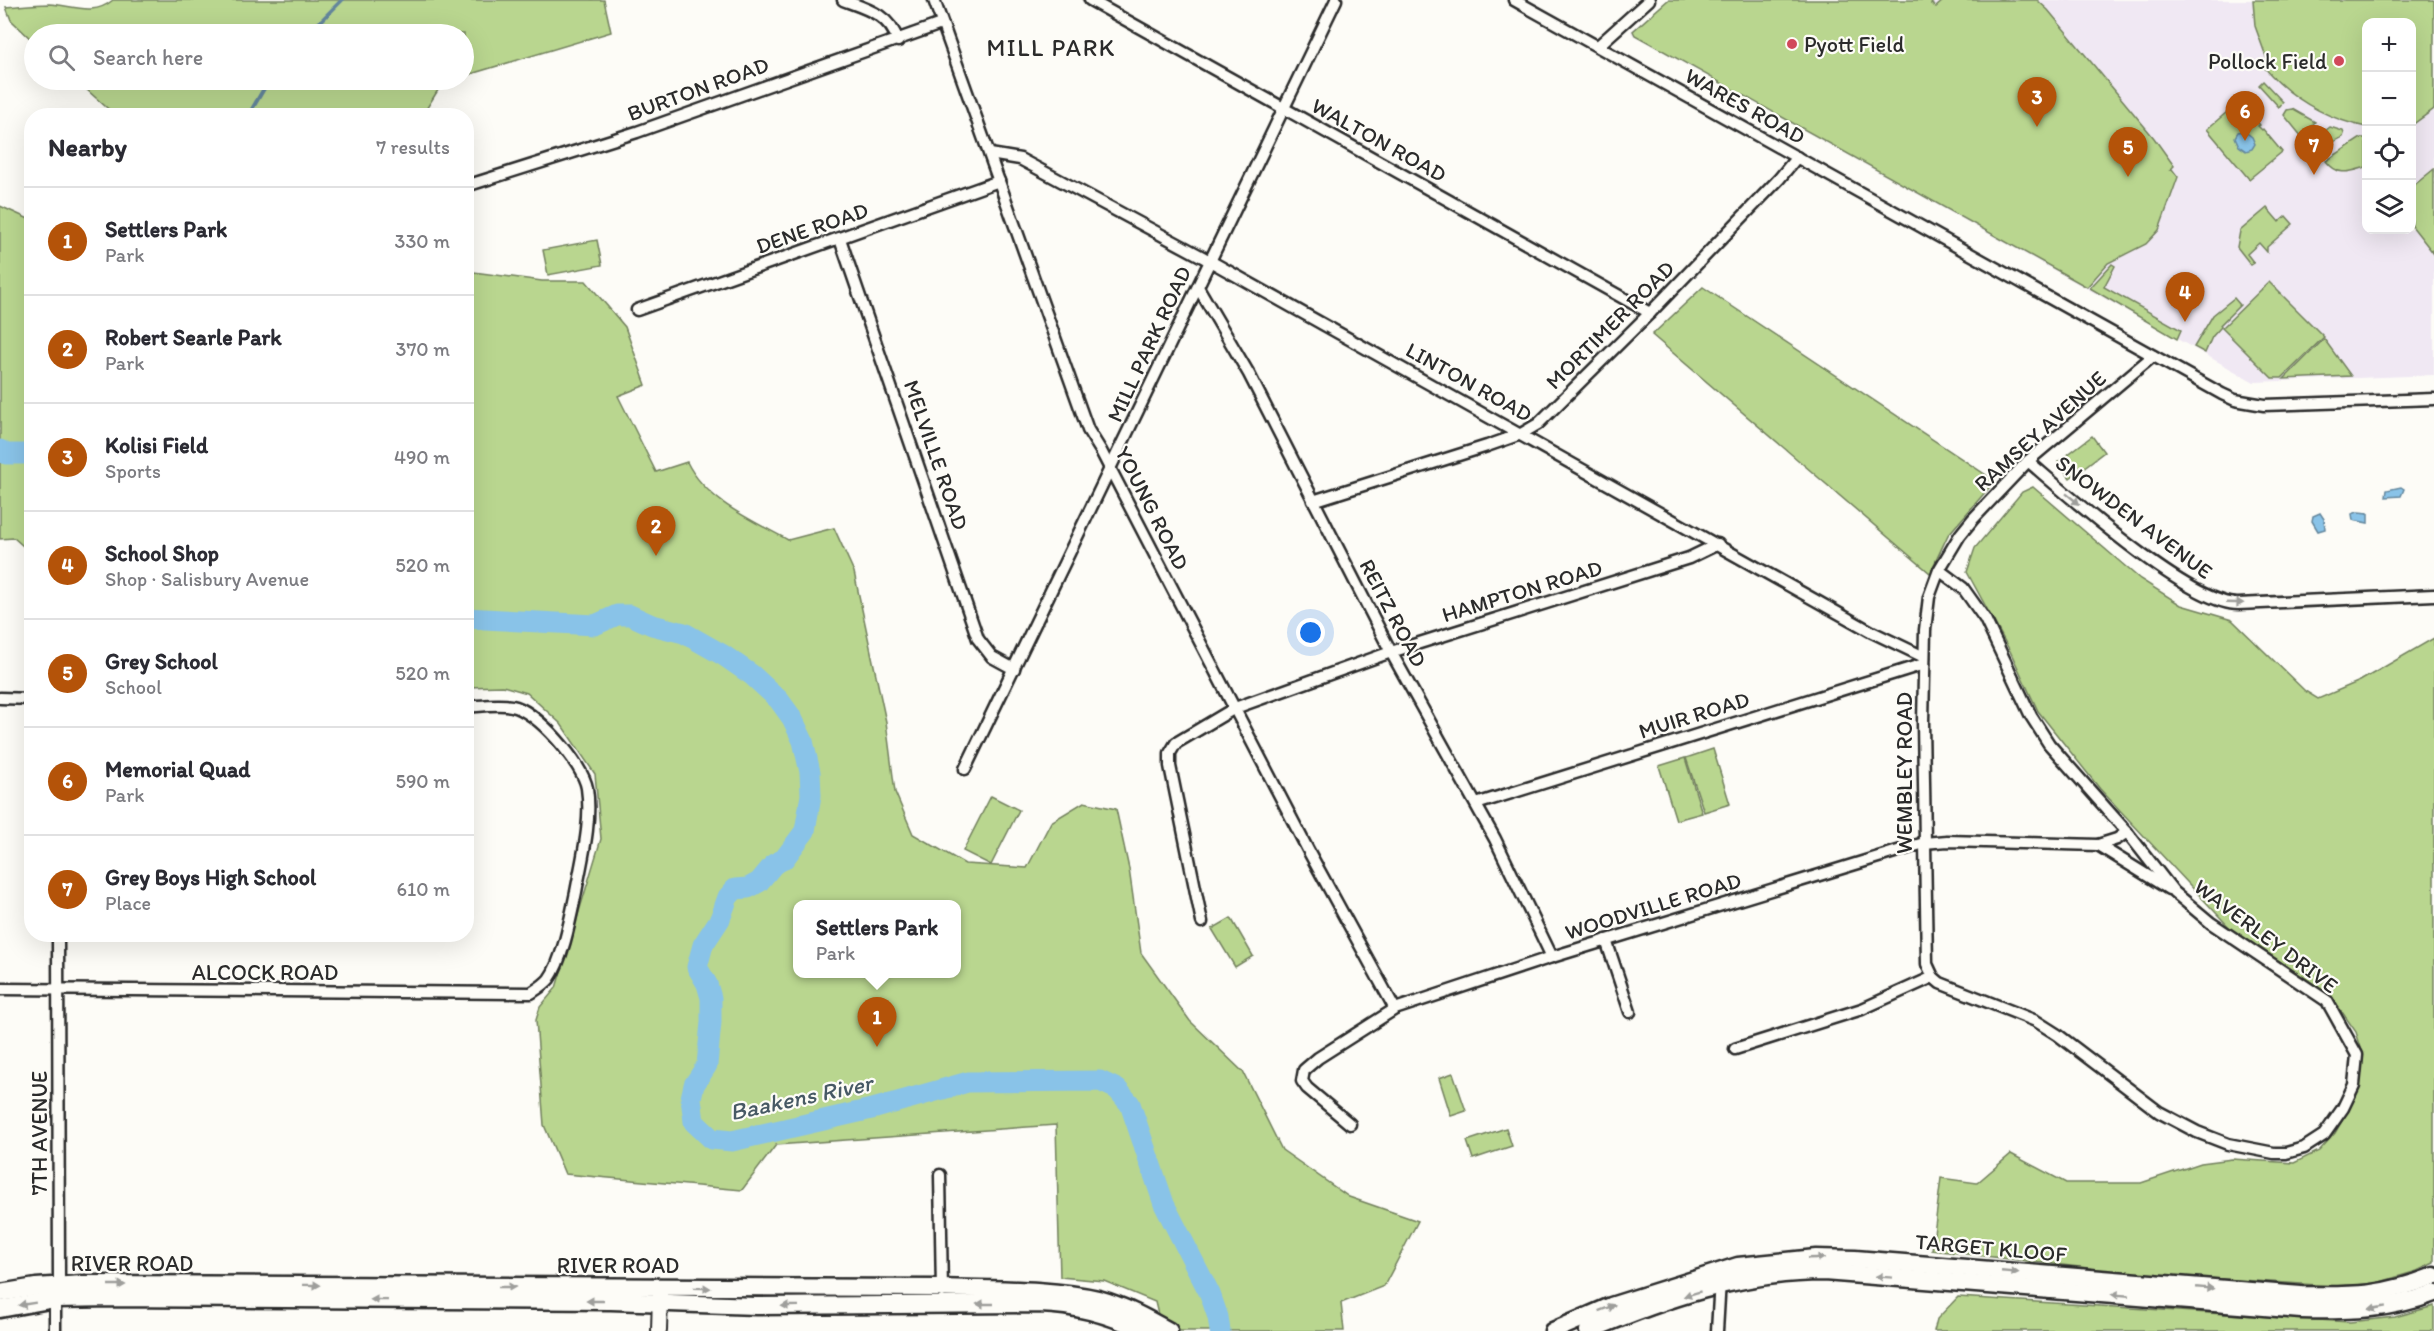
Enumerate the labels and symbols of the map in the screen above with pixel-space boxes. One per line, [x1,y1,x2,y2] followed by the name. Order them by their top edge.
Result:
[1804,31,1904,58] place label: Pyott Field
[986,33,1116,62] district label: MILL PARK
[1785,37,1799,51] marker: Pyott Field
[2208,48,2327,75] place label: Pollock Field
[624,51,772,127] street label: BURTON ROAD
[2332,54,2346,68] marker: Pollock Field
[1680,62,1810,150] street label: WARES ROAD
[2018,78,2056,127] pin: 3
[1307,92,1451,188] street label: WALTON ROAD
[2226,92,2264,141] pin: 6
[2294,126,2334,175] pin: 7
[2108,128,2148,177] pin: 5
[752,196,872,260] street label: DENE ROAD
[1540,255,1680,395] street label: MORTIMER ROAD
[1101,262,1197,426] street label: MILL PARK ROAD
[2166,272,2204,322] pin: 4
[1401,336,1537,428] street label: LINTON ROAD
[1969,365,2111,497] street label: RAMSEY AVENUE
[898,377,974,533] street label: MELVILLE ROAD
[1109,442,1195,574] street label: YOUNG ROAD
[2050,449,2218,585] street label: SNOWDEN AVENUE
[2065,493,2081,506] one-way arrow
[636,506,676,556] pin: 2
[1439,554,1605,628] street label: HAMPTON ROAD
[1353,555,1433,672] street label: REITZ ROAD
[2225,599,2244,608] one-way arrow
[1296,618,1325,647] your location
[1635,685,1753,745] street label: MUIR ROAD
[1891,692,1918,854] street label: WEMBLEY ROAD
[1562,866,1744,946] street label: WOODVILLE ROAD
[2189,873,2343,999] street label: WAVERLEY DRIVE
[192,959,338,986] street label: ALCOCK ROAD
[858,998,896,1047] pin: 1
[727,1067,878,1126] water label: Baakens River
[26,1071,53,1195] street label: 7TH AVENUE
[1914,1228,2068,1268] street label: TARGET KLOOF
[71,1250,193,1277] street label: RIVER ROAD
[557,1252,679,1279] street label: RIVER ROAD
[1807,1254,1826,1263] one-way arrow
[2001,1267,2020,1277] one-way arrow
[1874,1273,1893,1282] one-way arrow
[108,1280,127,1290] one-way arrow
[303,1280,322,1290] one-way arrow
[498,1282,517,1291] one-way arrow
[693,1283,712,1293] one-way arrow
[2195,1284,2214,1293] one-way arrow
[1683,1290,1701,1299] one-way arrow
[2111,1291,2130,1300] one-way arrow
[370,1295,389,1305] one-way arrow
[586,1296,605,1306] one-way arrow
[976,1299,995,1309] one-way arrow
[18,1300,37,1309] one-way arrow
[781,1301,800,1311] one-way arrow
[1598,1303,1616,1312] one-way arrow
[2368,1303,2387,1312] one-way arrow

